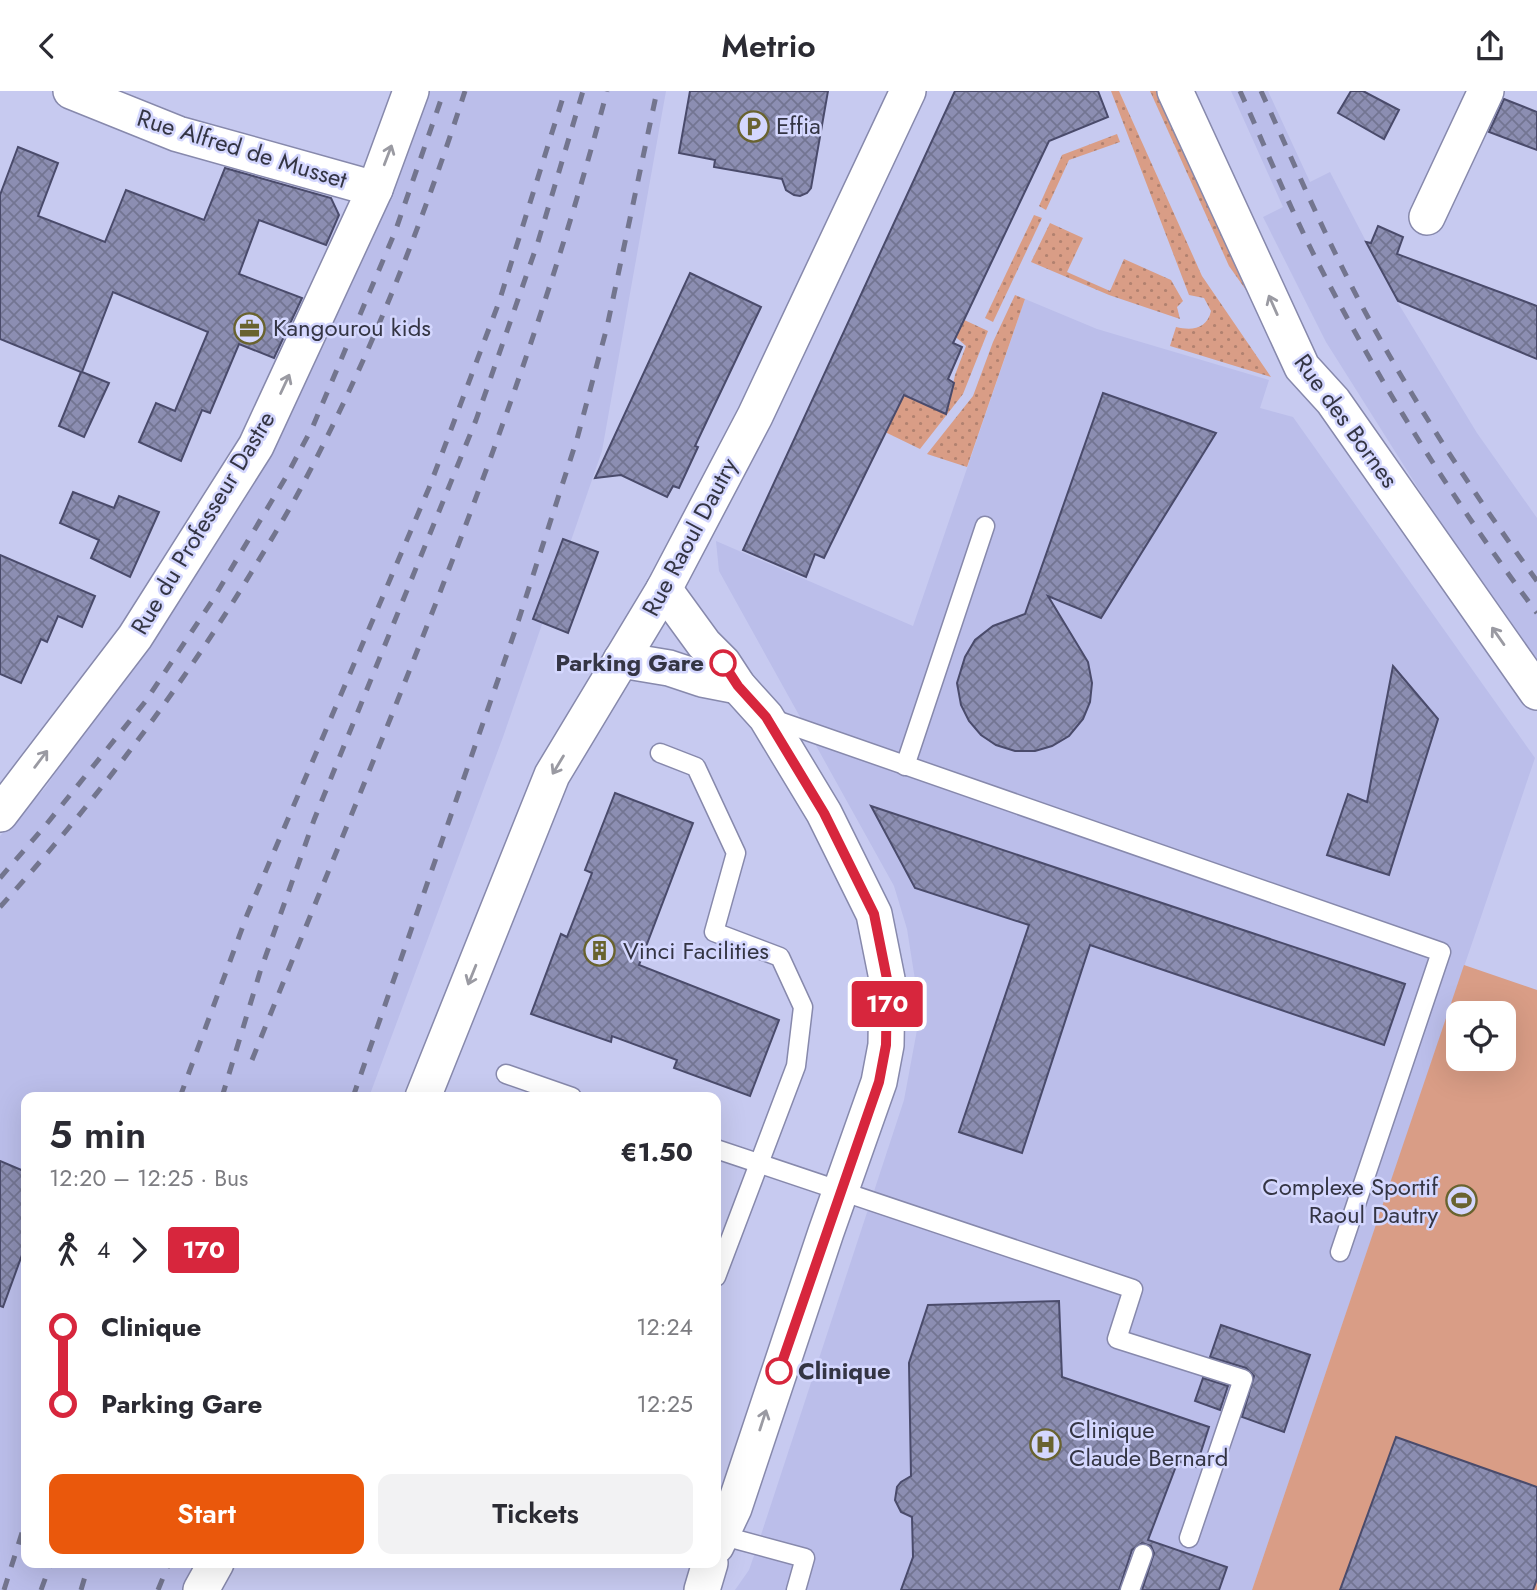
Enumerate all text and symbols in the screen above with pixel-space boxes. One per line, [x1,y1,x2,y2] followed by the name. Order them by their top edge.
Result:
[721,23,816,69] text: Metrio
[28,27,66,65] icon: back
[1471,27,1509,65] icon: share
[133,100,352,197] street label: Rue Alfred de Musset
[776,108,821,143] place label: Effia
[736,109,770,143] parking icon: Effia
[383,144,395,166] one-way arrow
[1266,295,1279,316] one-way arrow
[273,310,431,345] place label: Kangourou kids
[233,311,267,345] office icon: Kangourou kids
[1286,347,1407,495] street label: Rue des Bornes
[278,374,292,395] one-way arrow
[122,404,283,641] street label: Rue du Professeur Dastre
[633,451,746,622] street label: Rue Raoul Dautry
[1491,627,1505,646] one-way arrow
[555,645,704,680] place label: Parking Gare
[710,650,736,676] marker: Parking Gare
[34,751,49,769] one-way arrow
[551,755,565,775] one-way arrow
[623,933,769,968] place label: Vinci Facilities
[583,934,617,968] building icon: Vinci Facilities
[464,964,477,986] one-way arrow
[847,981,927,1027] line badge: 170
[866,986,908,1021] text: 170
[1446,1001,1516,1071] map controls
[1446,1001,1516,1071] button: locate
[49,1107,146,1162] text: 5 min
[620,1133,693,1171] text: €1.50
[49,1161,248,1195] text: 12:20 – 12:25 · Bus
[1262,1169,1439,1232] place label: Complexe Sportif Raoul Dautry
[1444,1184,1478,1218] sports icon: Complexe Sportif Raoul Dautry
[49,1231,87,1269] icon: walk
[120,1231,158,1269] icon: forward
[182,1232,225,1267] text: 170
[97,1233,110,1267] text: 4
[101,1308,201,1346] text: Clinique
[636,1310,693,1344] text: 12:24
[798,1353,891,1388] place label: Clinique
[766,1358,792,1384] marker: Clinique
[101,1385,262,1423] text: Parking Gare
[637,1387,693,1421] text: 12:25
[758,1409,770,1431] one-way arrow
[1069,1412,1228,1475] place label: Clinique Claude Bernard
[1029,1427,1063,1461] hospital icon: Clinique Claude Bernard
[49,1474,364,1554] button: Start
[378,1474,693,1554] button: Tickets

